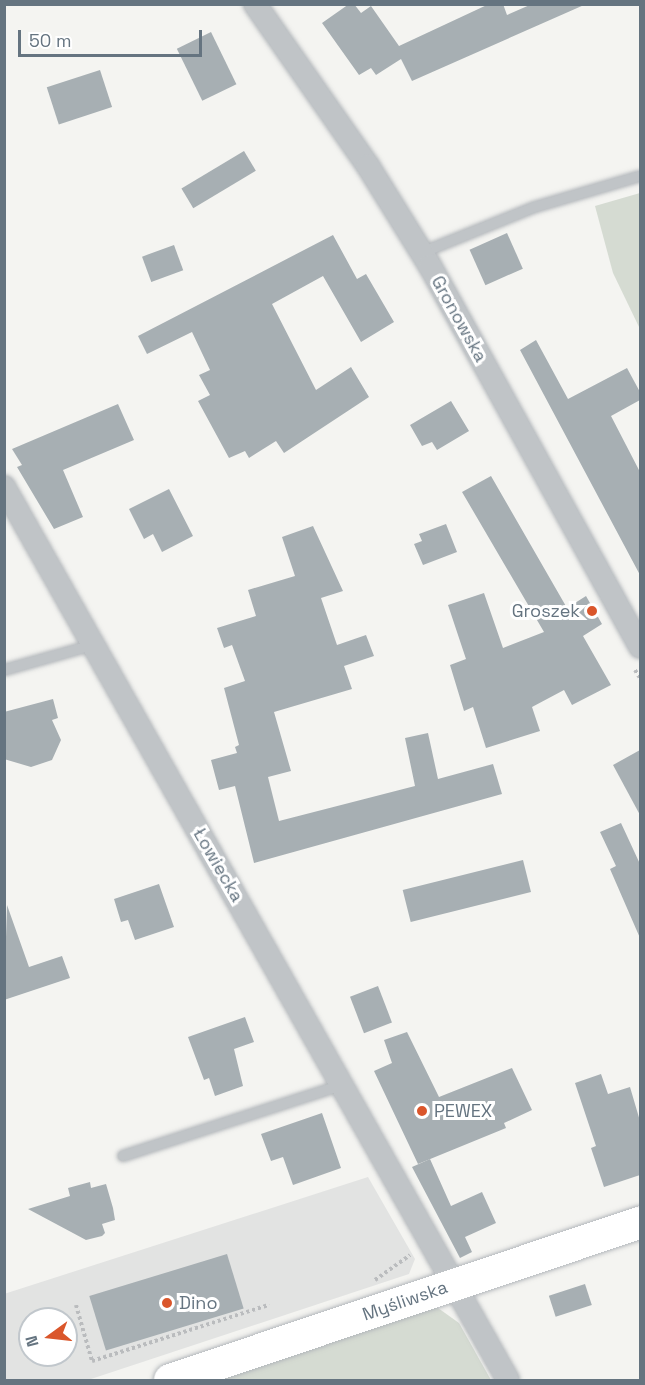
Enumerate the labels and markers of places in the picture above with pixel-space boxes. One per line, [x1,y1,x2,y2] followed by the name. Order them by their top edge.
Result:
[512,600,580,622] place label: Groszek
[585,604,599,618] marker: Groszek
[434,1100,492,1122] place label: PEWEX
[415,1104,429,1118] marker: PEWEX
[179,1292,218,1314] place label: Dino
[160,1296,174,1310] marker: Dino

